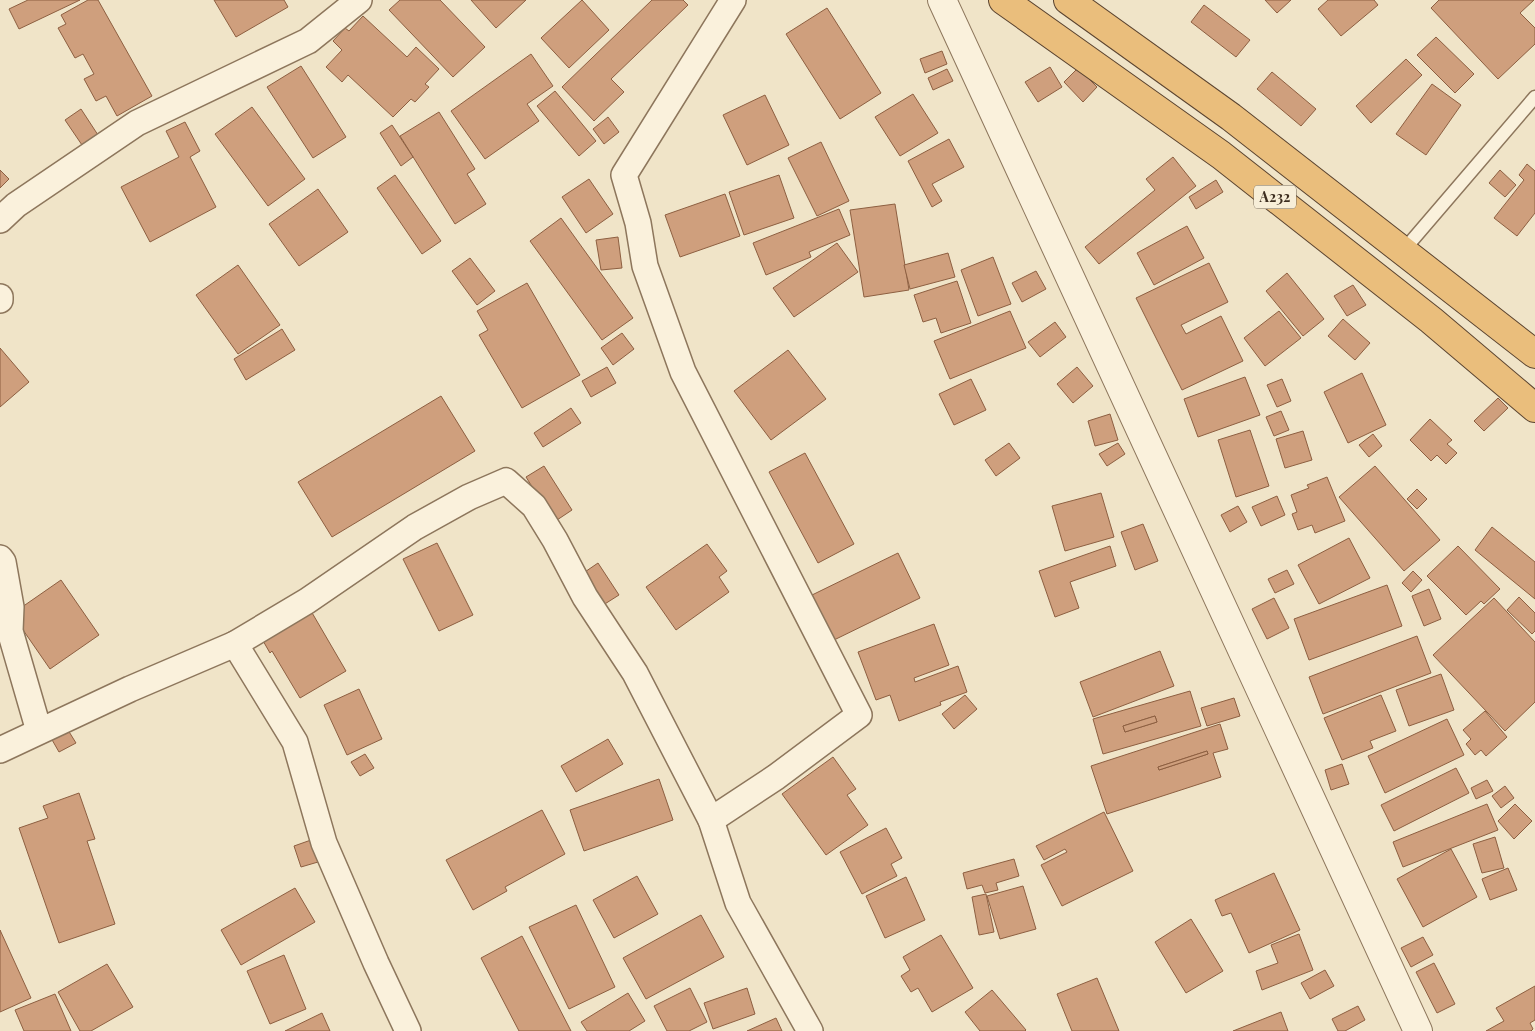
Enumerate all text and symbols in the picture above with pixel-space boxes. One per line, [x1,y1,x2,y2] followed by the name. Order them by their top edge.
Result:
[1254,186,1296,208] road number: A232

